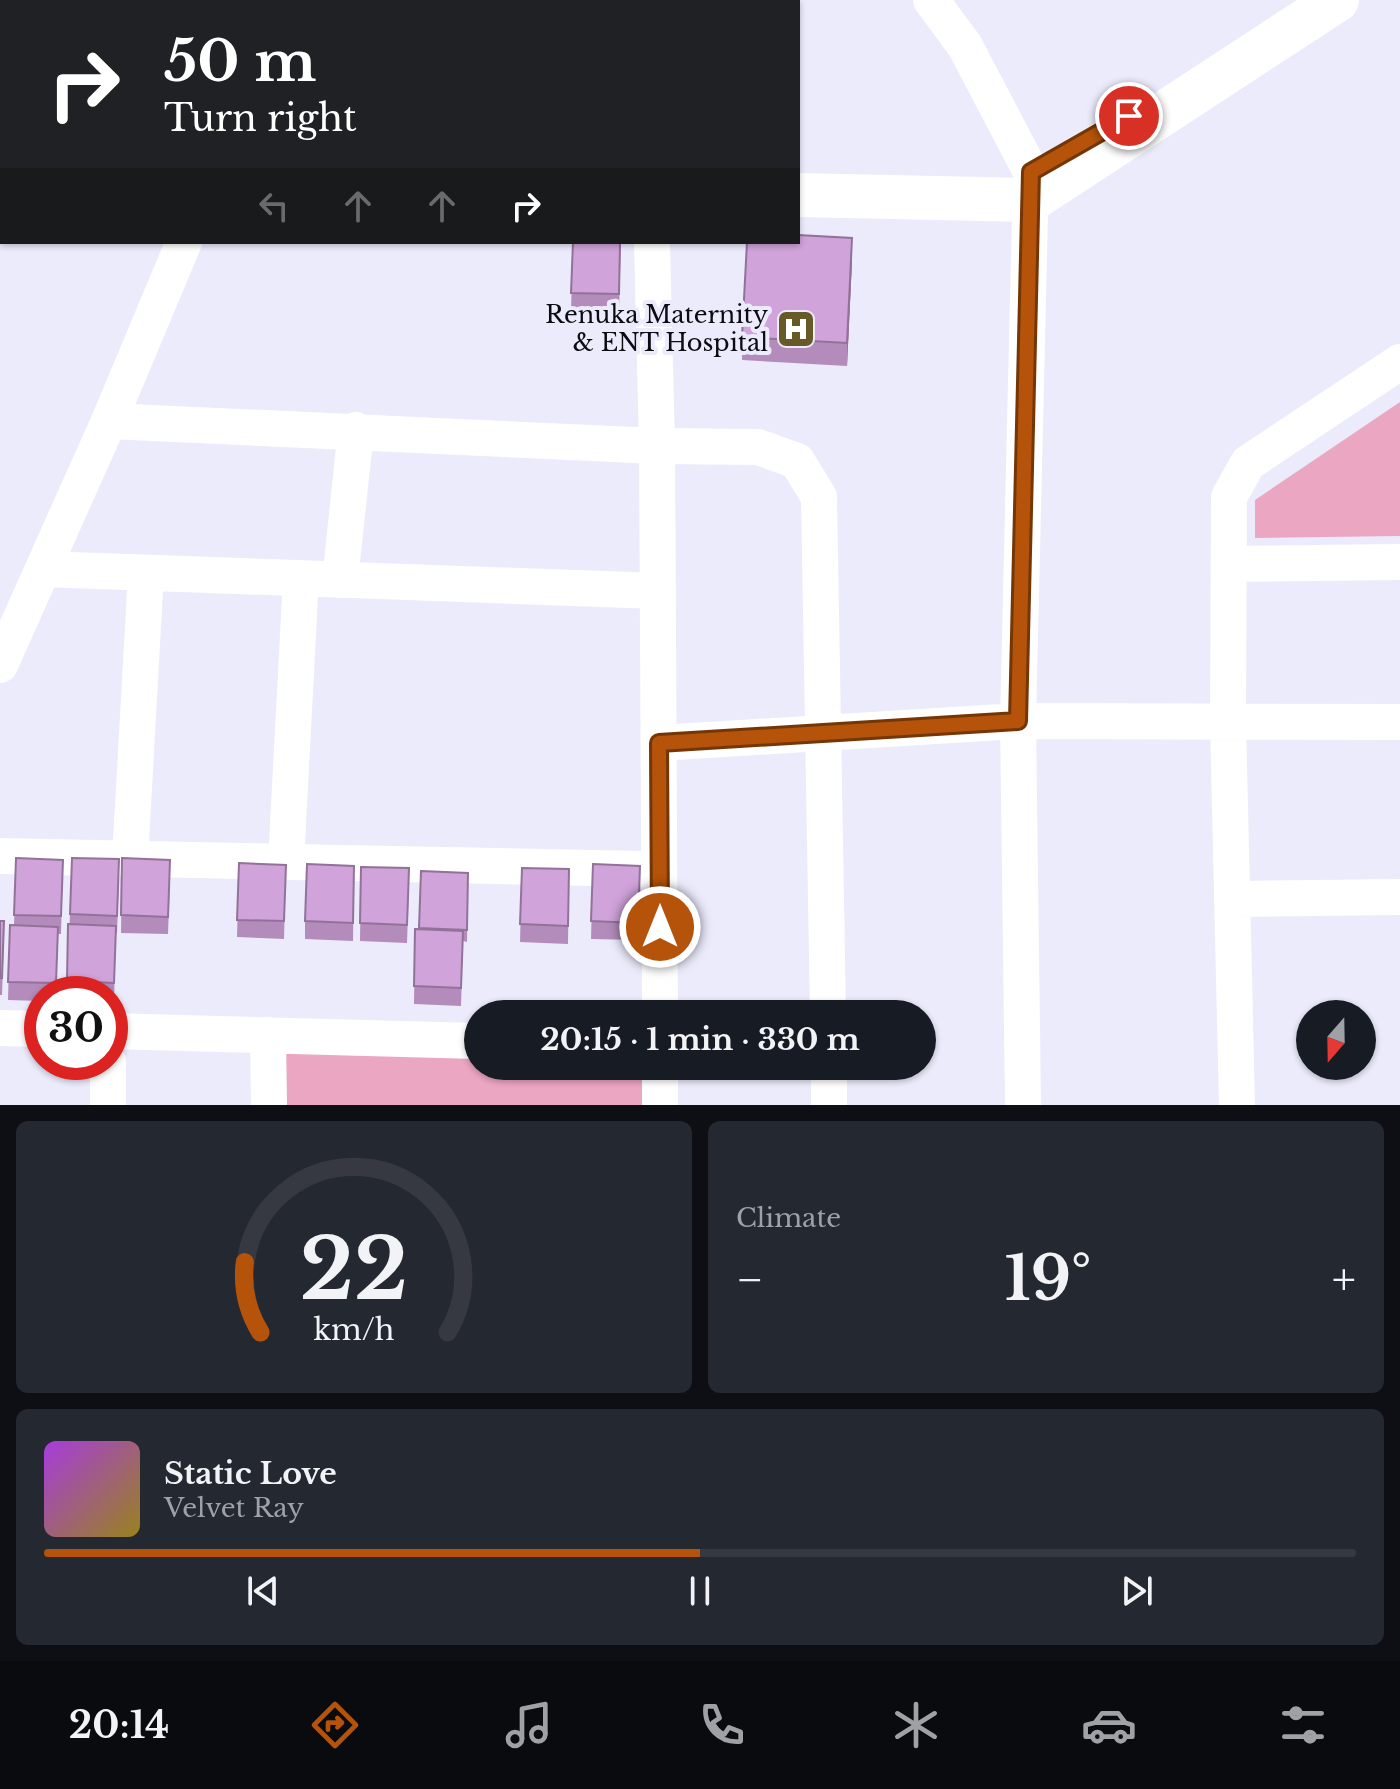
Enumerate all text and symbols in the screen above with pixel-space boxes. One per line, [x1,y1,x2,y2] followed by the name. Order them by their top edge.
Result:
[164,27,316,96] text: 50 m
[32,32,136,136] icon: right
[1095,82,1163,150] pin
[1107,94,1151,138] icon: arrive
[164,96,357,141] text: Turn right
[252,184,296,228] icon: left
[336,184,380,228] icon: ahead
[420,184,464,228] icon: ahead
[504,184,548,228] icon: right
[545,300,769,357] place label: Renuka Maternity & ENT Hospital
[775,308,817,350] hospital icon: Renuka Maternity & ENT Hospital
[618,885,702,969] position arrow
[24,976,128,1080] speed limit sign: 30
[1296,1000,1376,1080] north arrow
[1296,1000,1376,1080] map controls
[540,1021,860,1058] text: 20:15 · 1 min · 330 m
[736,1202,841,1234] text: Climate
[300,1218,408,1321] text: 22
[1005,1242,1091,1316] text: 19°
[736,1252,764,1307] text: −
[1332,1252,1356,1307] text: +
[313,1312,395,1348] text: km/h
[164,1455,337,1492] text: Static Love
[164,1492,304,1524] text: Velvet Ray
[241,1569,285,1613] icon: previous
[678,1569,722,1613] icon: pause
[1115,1569,1159,1613] icon: next
[307,1697,363,1753] icon: directions
[501,1697,557,1753] icon: music
[694,1697,750,1753] icon: phone
[888,1697,944,1753] icon: climate
[1081,1697,1137,1753] icon: car
[1275,1697,1331,1753] icon: filters
[69,1703,169,1748] text: 20:14

